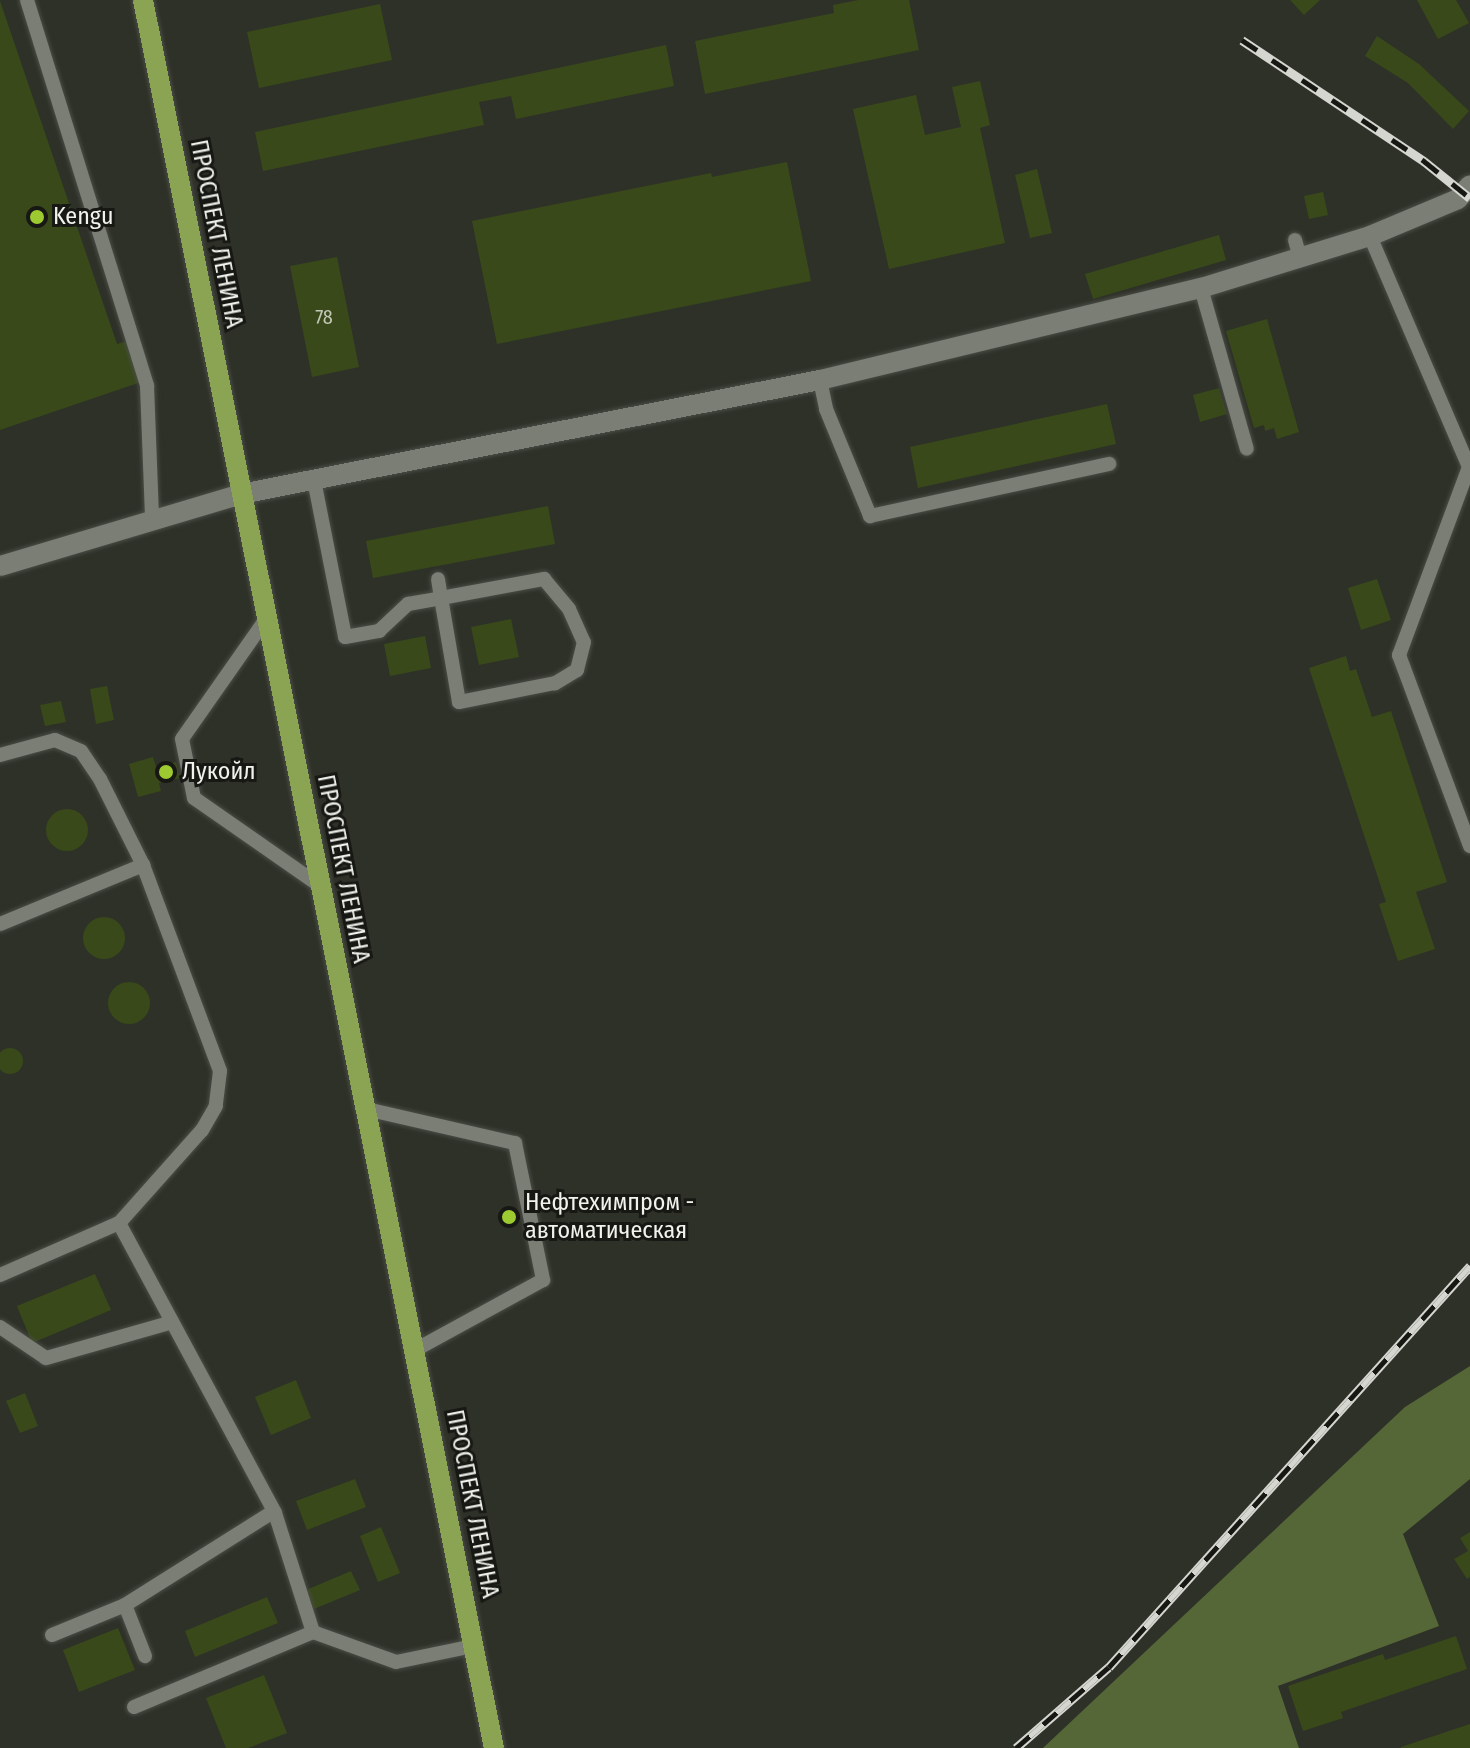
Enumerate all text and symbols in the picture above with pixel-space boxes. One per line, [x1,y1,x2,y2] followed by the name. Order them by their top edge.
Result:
[184,137,248,331] street label: ПРОСПЕКТ ЛЕНИНА
[53,203,113,231] place label: Kengu
[28,208,46,226] marker: Kengu
[315,305,333,329] house number: 78
[182,758,256,786] place label: Лукойл
[157,763,175,781] marker: Лукойл
[311,772,375,966] street label: ПРОСПЕКТ ЛЕНИНА
[525,1189,694,1245] place label: Нефтехимпром - автоматическая
[500,1208,518,1226] marker: Нефтехимпром - автоматическая
[440,1407,504,1601] street label: ПРОСПЕКТ ЛЕНИНА

